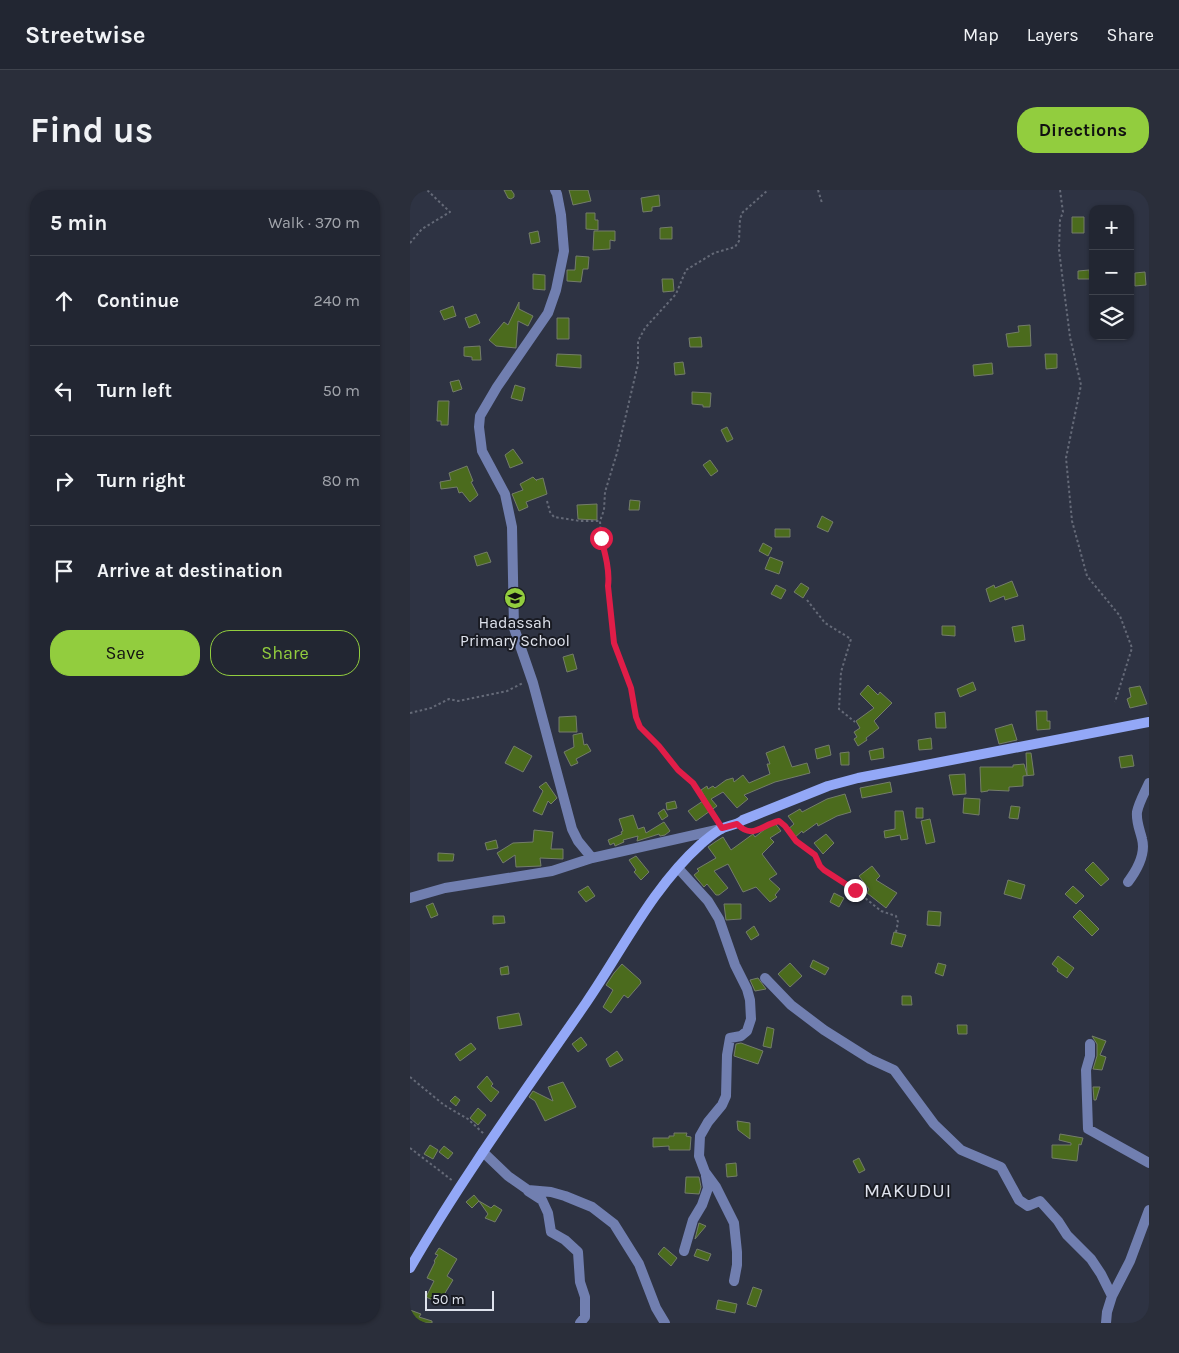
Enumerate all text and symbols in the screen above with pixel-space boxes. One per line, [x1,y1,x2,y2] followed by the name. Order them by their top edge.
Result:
[25,21,146,49] text: Streetwise
[963,24,999,46] text: Map
[1027,24,1079,46] text: Layers
[1107,24,1154,46] text: Share
[1017,107,1149,153] button: Directions
[30,110,153,151] text: Find us
[1089,205,1134,340] map controls
[1089,205,1134,250] button: +
[50,211,107,235] text: 5 min
[268,213,360,232] text: Walk · 370 m
[1089,250,1134,295] button: −
[50,287,78,315] icon: ahead
[97,290,179,312] text: Continue
[314,291,360,310] text: 240 m
[1089,295,1134,340] button: layers
[50,377,78,405] icon: left
[97,380,172,402] text: Turn left
[323,381,360,400] text: 50 m
[50,467,78,495] icon: right
[97,470,186,492] text: Turn right
[322,471,360,490] text: 80 m
[590,527,613,550] route start
[50,557,78,585] icon: arrive
[97,560,283,582] text: Arrive at destination
[503,586,527,610] school or university icon: Hadassah Primary School
[460,613,570,650] place label: Hadassah Primary School
[50,630,200,676] button: Save
[210,630,360,676] button: Share
[844,879,867,902] route end
[864,1180,952,1202] district label: MAKUDUI
[425,1288,494,1311] scale bar
[432,1291,465,1308] text: 50 m

